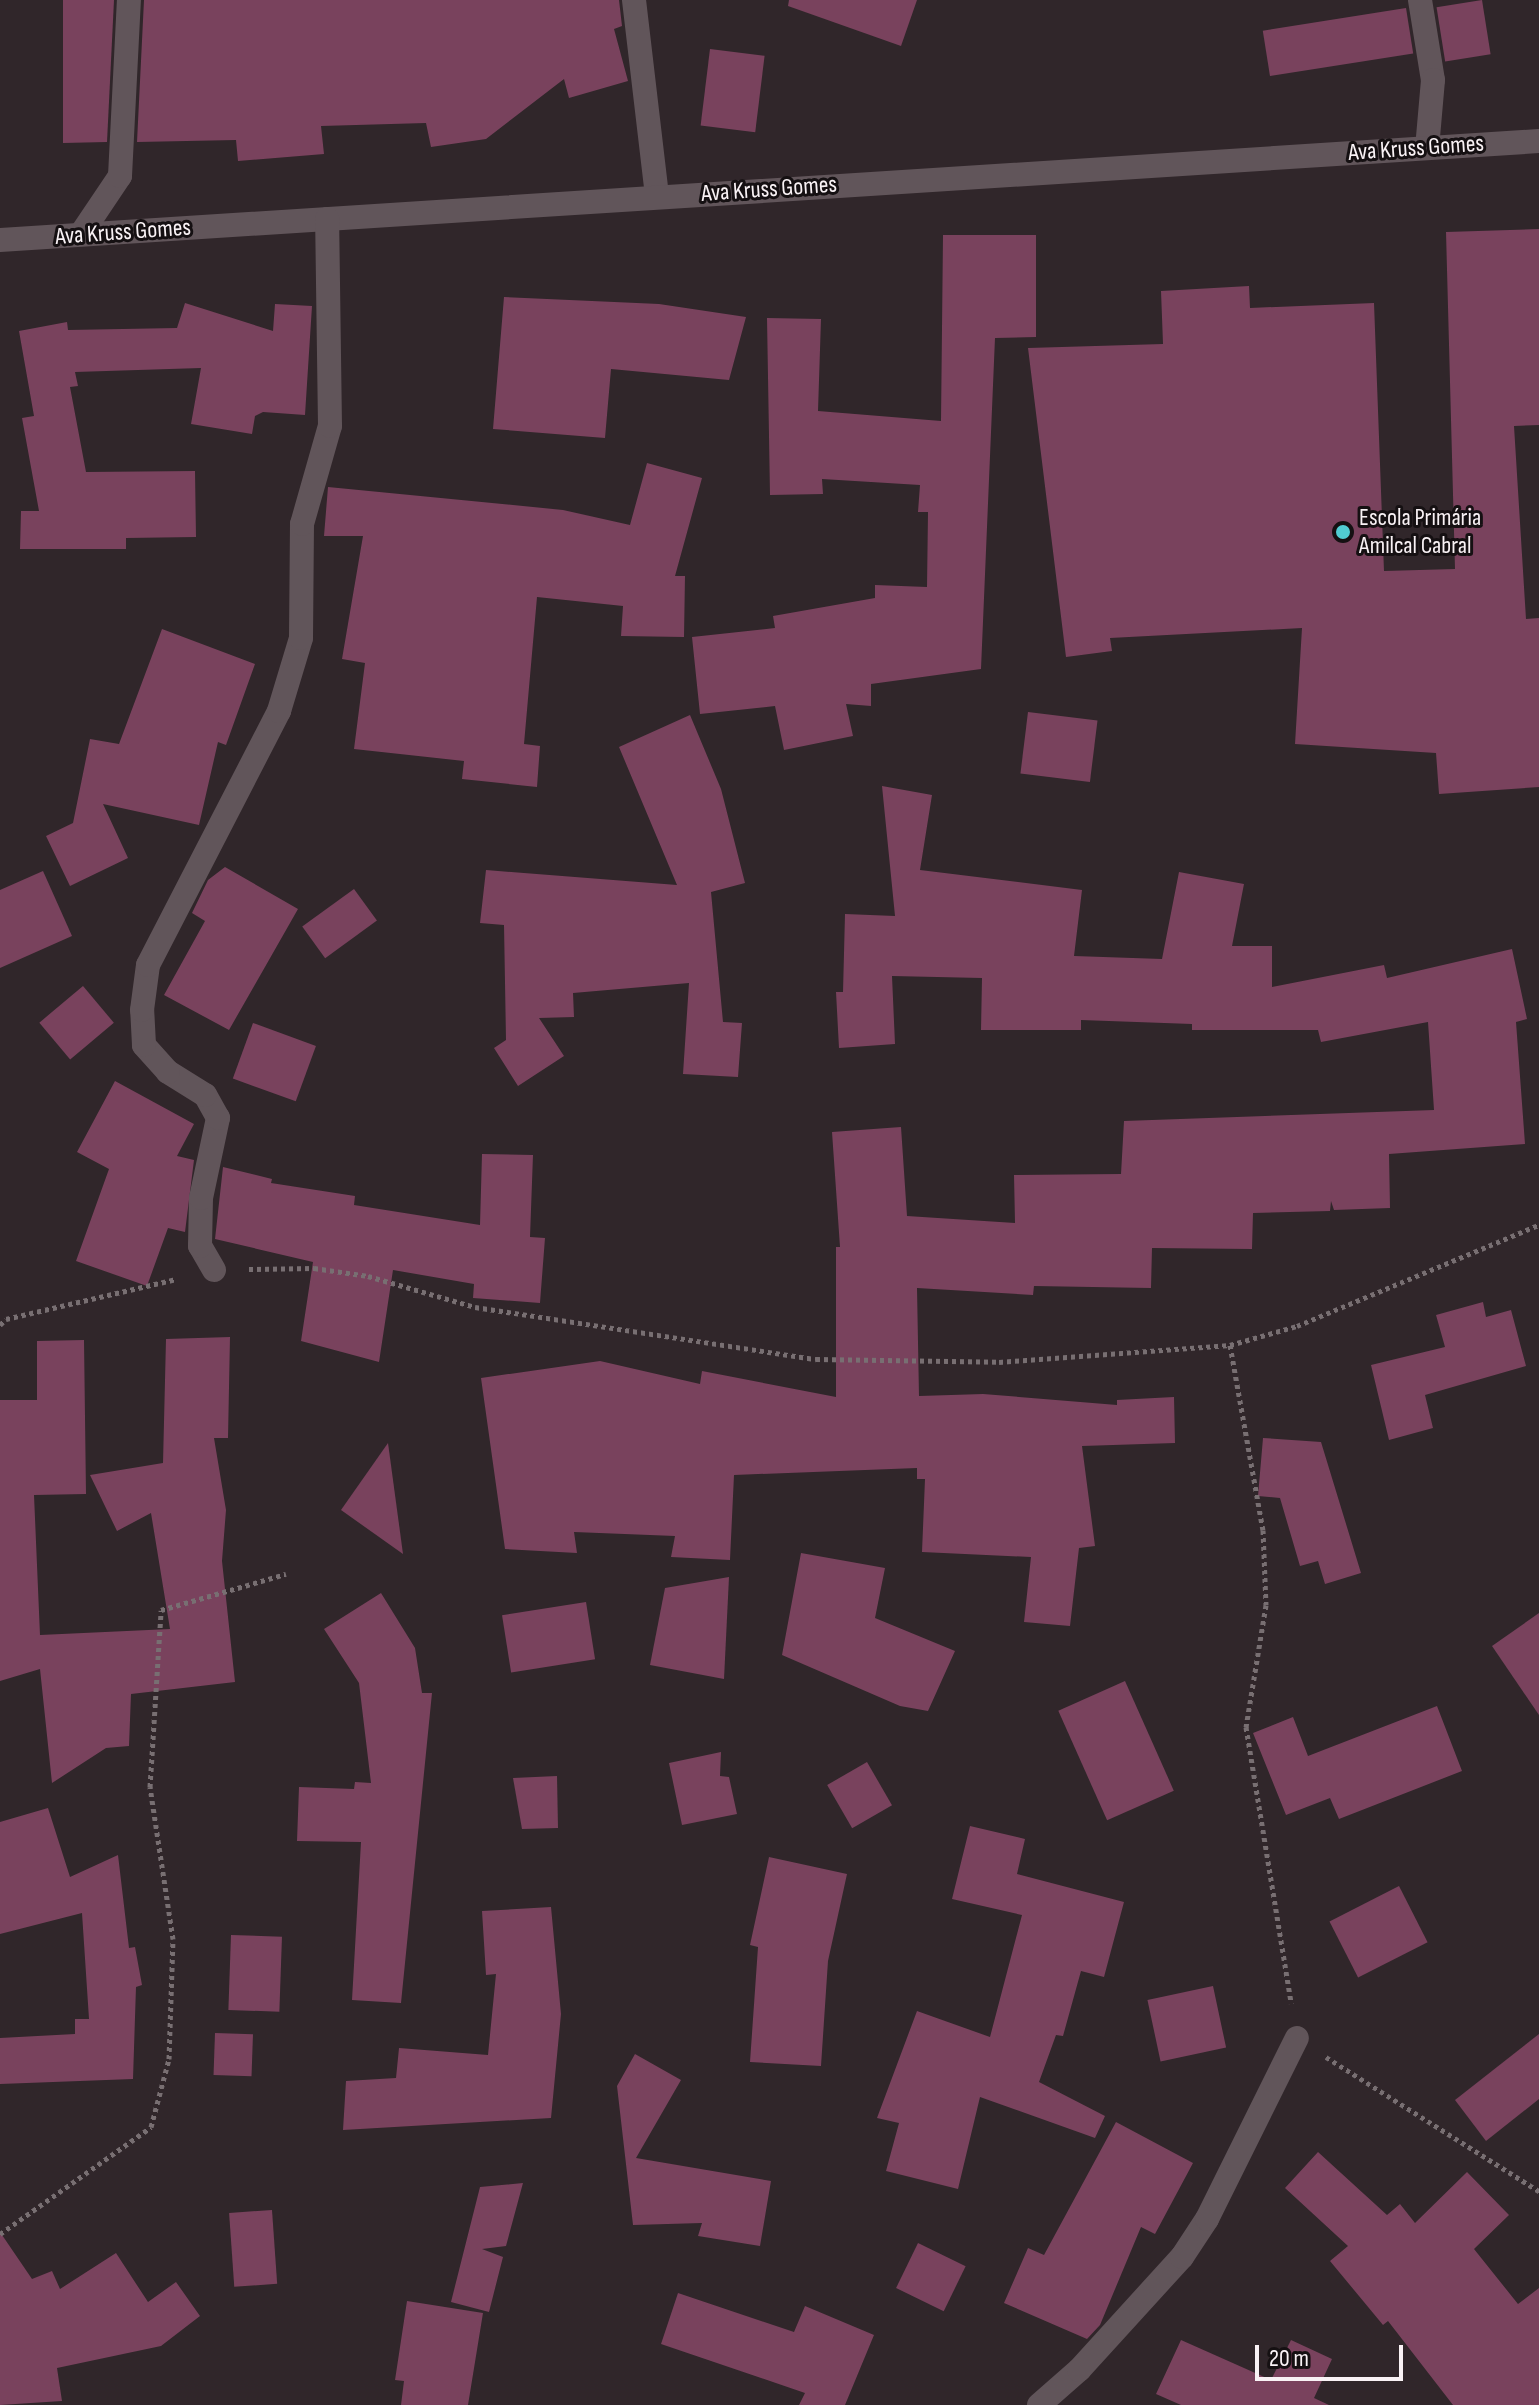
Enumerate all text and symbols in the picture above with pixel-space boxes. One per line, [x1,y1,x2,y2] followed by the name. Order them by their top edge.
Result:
[1347,129,1485,167] street label: Ava Kruss Gomes
[700,170,838,208] street label: Ava Kruss Gomes
[54,213,192,251] street label: Ava Kruss Gomes
[1359,504,1481,560] place label: Escola Primária Amilcal Cabral
[1334,523,1352,541] marker: Escola Primária Amilcal Cabral
[1259,2329,1407,2379] scale bar
[1269,2344,1309,2373] text: 20 m

